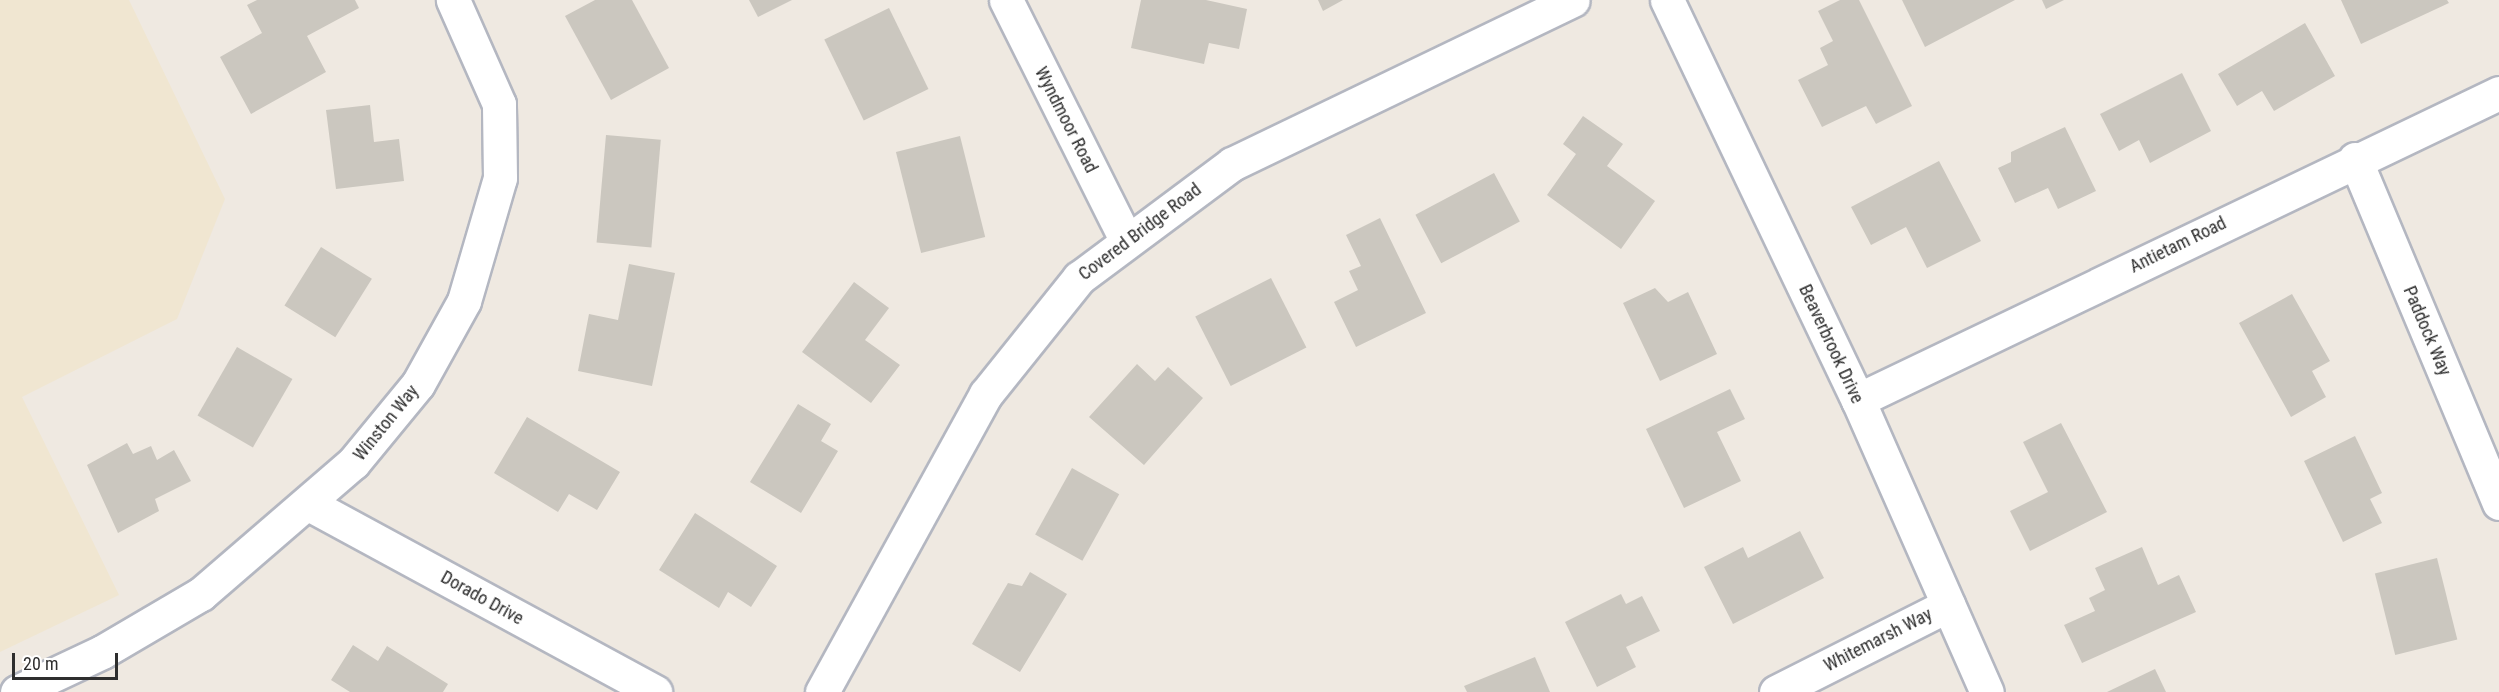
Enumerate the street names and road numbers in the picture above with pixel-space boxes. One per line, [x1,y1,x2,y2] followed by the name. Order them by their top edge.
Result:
[1030,63,1102,177] street label: Wyndmoor Road
[1074,179,1206,285] street label: Covered Bridge Road
[2126,212,2230,278] street label: Antietam Road
[1794,281,1868,407] street label: Beaverbrook Drive
[2398,283,2456,379] street label: Paddock Way
[349,381,423,465] street label: Winston Way
[437,566,527,630] street label: Dorado Drive
[1820,604,1936,676] street label: Whitemarsh Way

